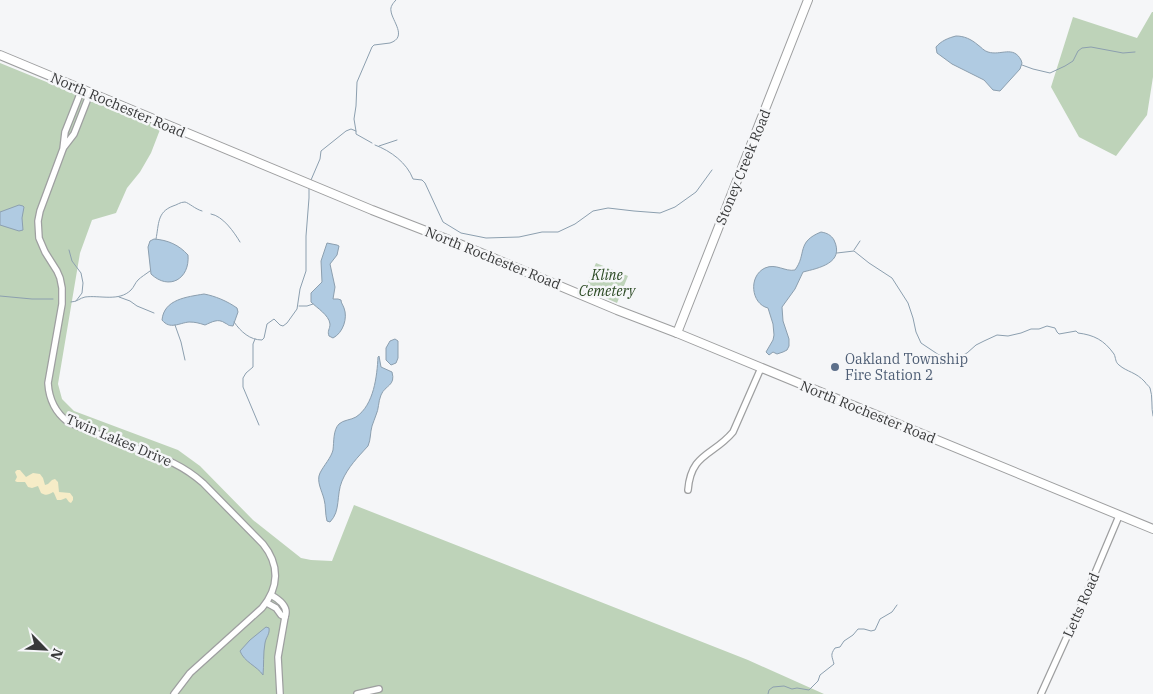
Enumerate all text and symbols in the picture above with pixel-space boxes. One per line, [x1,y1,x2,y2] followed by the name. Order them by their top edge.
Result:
[48,68,189,142] street label: North Rochester Road
[712,106,775,227] street label: Stoney Creek Road
[423,223,564,294] street label: North Rochester Road
[579,266,637,300] park label: Kline Cemetery
[845,350,968,384] place label: Oakland Township Fire Station 2
[829,361,841,373] marker: Oakland Township Fire Station 2
[798,377,939,448] street label: North Rochester Road
[63,410,175,470] street label: Twin Lakes Drive
[1059,569,1103,640] street label: Letts Road
[20,624,70,674] north arrow
[46,646,67,663] text: N

